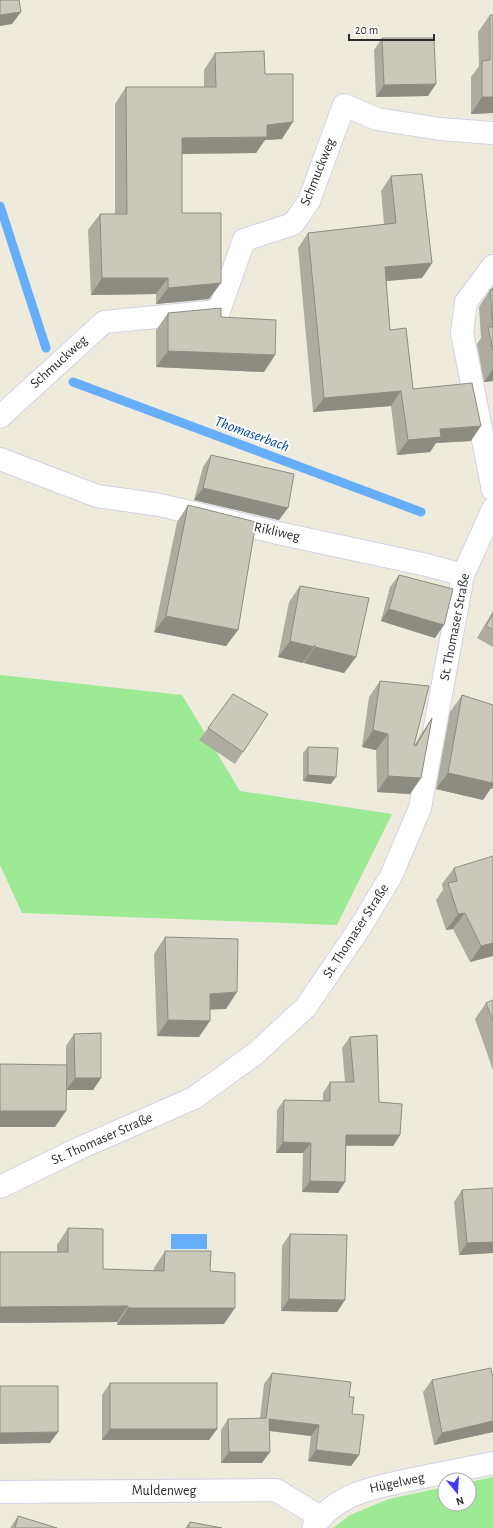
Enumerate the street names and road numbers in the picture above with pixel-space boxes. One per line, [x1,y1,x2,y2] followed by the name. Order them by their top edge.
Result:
[298,136,338,208] street label: Schmuckweg
[28,333,90,391] street label: Schmuckweg
[253,520,302,544] street label: Rikliweg
[438,572,472,682] street label: St. Thomaser Straße
[320,881,392,981] street label: St. Thomaser Straße
[49,1110,155,1168] street label: St. Thomaser Straße
[368,1470,426,1496] street label: Hügelweg
[132,1484,196,1498] street label: Muldenweg

